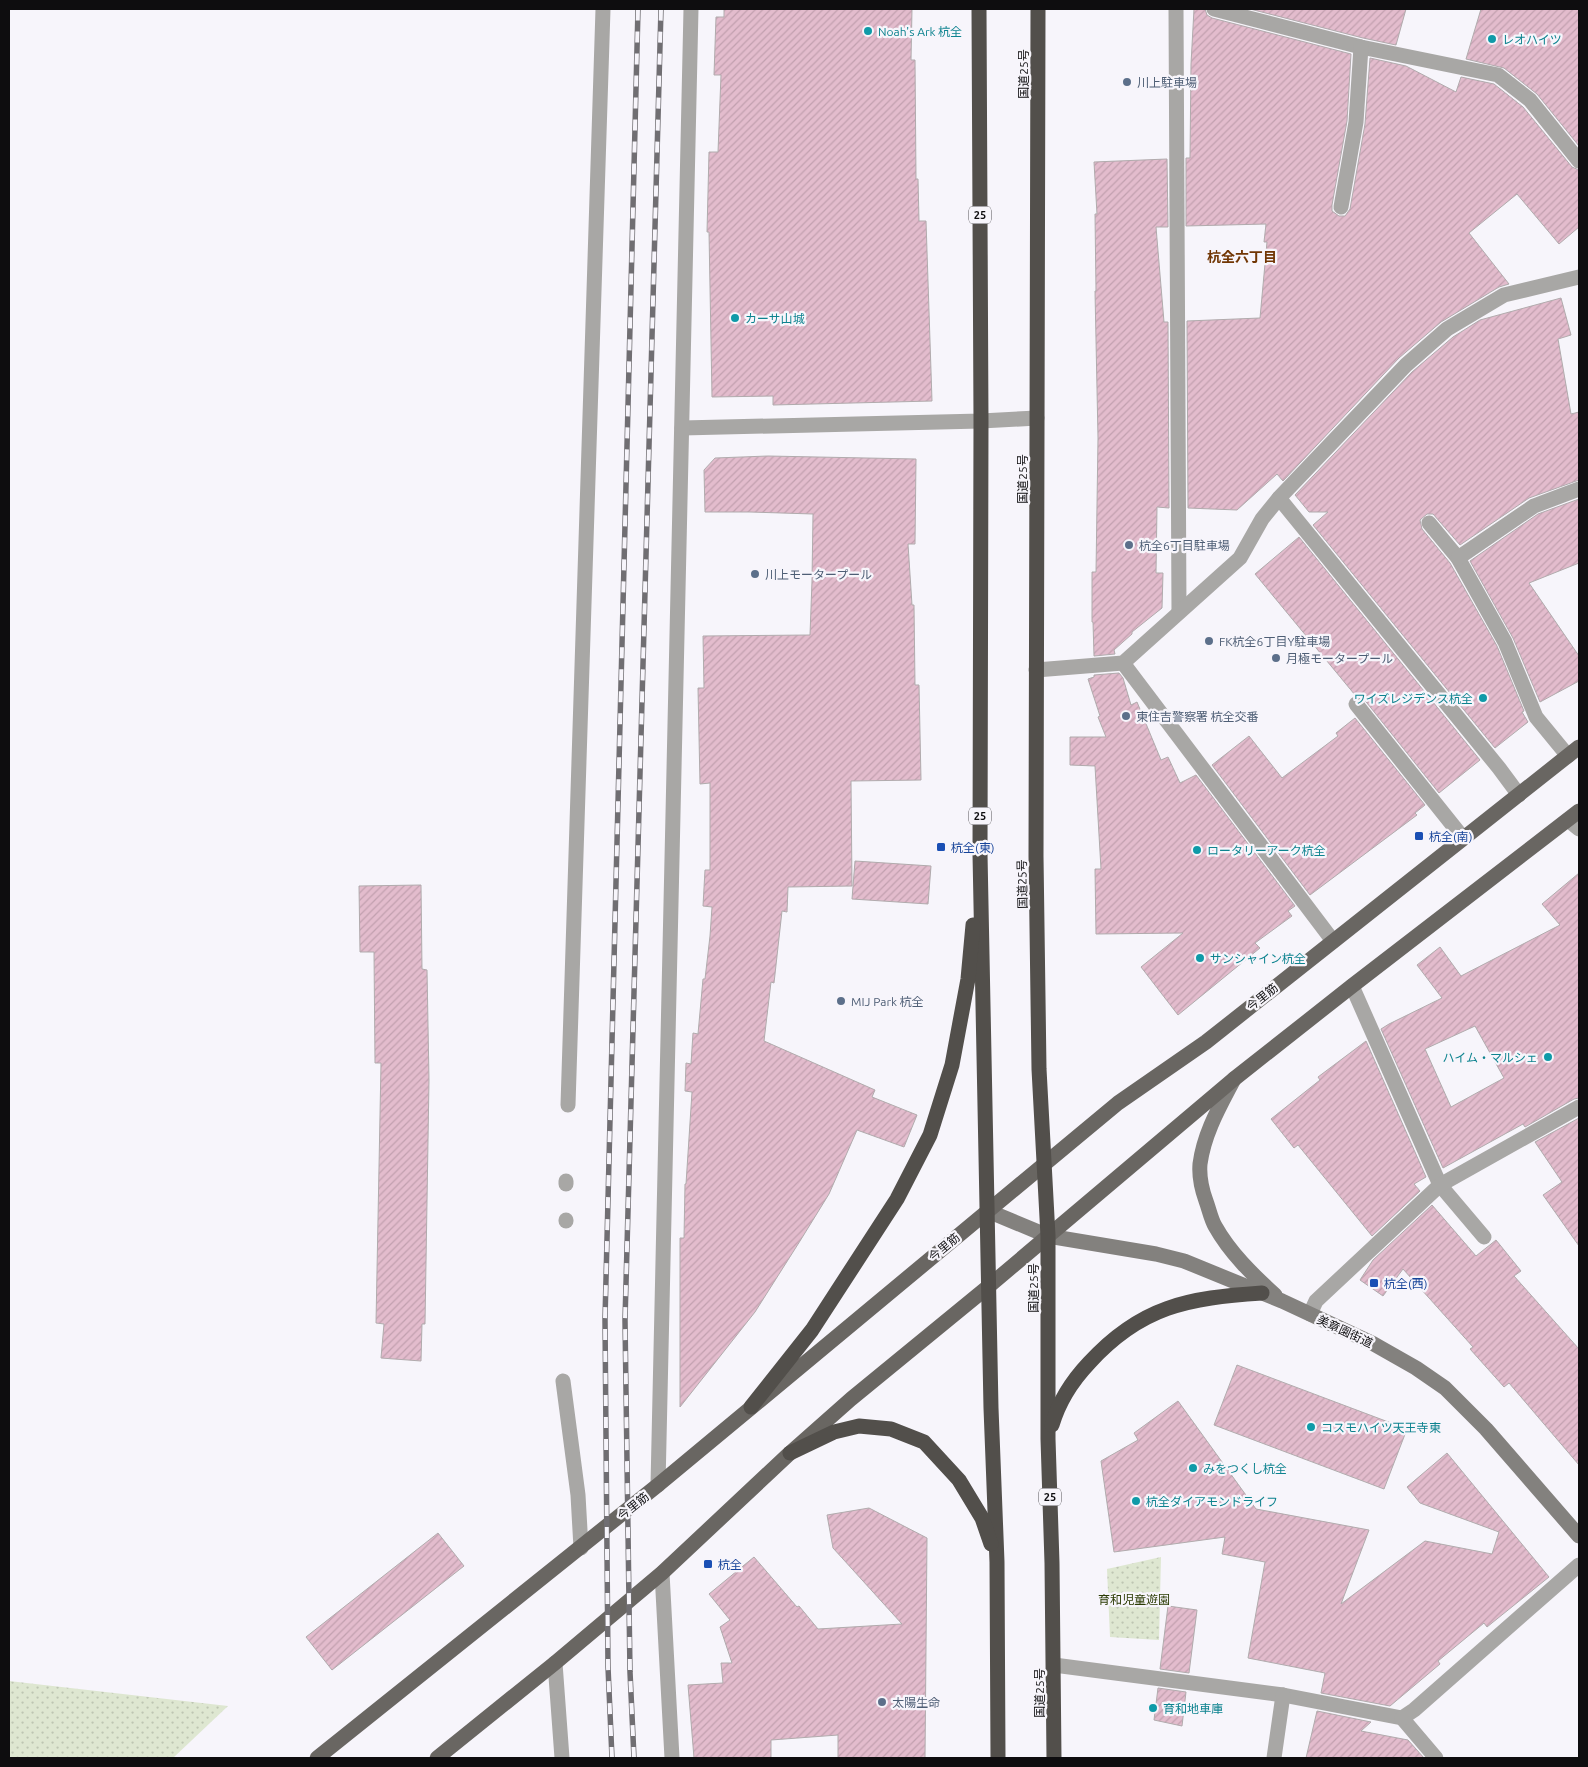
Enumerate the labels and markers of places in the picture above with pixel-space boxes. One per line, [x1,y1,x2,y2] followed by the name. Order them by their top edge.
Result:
[862,25,874,37] marker: Noah's Ark 杭全
[878,25,962,38] place label: Noah's Ark 杭全
[1486,33,1498,45] marker: レオハイツ
[1502,33,1562,46] place label: レオハイツ
[1121,76,1133,88] marker: 川上駐車場
[1137,76,1197,89] place label: 川上駐車場
[729,312,741,324] marker: カーサ山城
[745,312,805,325] place label: カーサ山城
[1123,539,1135,551] marker: 杭全6丁目駐車場
[1139,539,1230,552] place label: 杭全6丁目駐車場
[749,568,761,580] marker: 川上モータープール
[765,568,872,581] place label: 川上モータープール
[1203,635,1215,647] marker: FK杭全6丁目Y駐車場
[1219,635,1330,648] place label: FK杭全6丁目Y駐車場
[1270,652,1282,664] marker: 月極モータープール
[1286,652,1393,665] place label: 月極モータープール
[1354,692,1473,705] place label: ワイズレジデンス杭全
[1477,692,1489,704] marker: ワイズレジデンス杭全
[1120,710,1132,722] marker: 東住吉警察署 杭全交番
[1136,710,1259,723] place label: 東住吉警察署 杭全交番
[1413,830,1425,842] marker: 杭全(南)
[1429,830,1473,844] place label: 杭全(南)
[935,841,947,853] marker: 杭全(東)
[951,841,995,855] place label: 杭全(東)
[1191,844,1203,856] marker: ロータリーアーク杭全
[1207,844,1326,857] place label: ロータリーアーク杭全
[1194,952,1206,964] marker: サンシャイン杭全
[1210,952,1306,965] place label: サンシャイン杭全
[835,995,847,1007] marker: MIJ Park 杭全
[851,995,924,1008] place label: MIJ Park 杭全
[1442,1051,1538,1064] place label: ハイム・マルシェ
[1542,1051,1554,1063] marker: ハイム・マルシェ
[1368,1277,1380,1289] marker: 杭全(西)
[1384,1277,1428,1291] place label: 杭全(西)
[1305,1421,1317,1433] marker: コスモハイツ天王寺東
[1321,1421,1441,1434] place label: コスモハイツ天王寺東
[1187,1462,1199,1474] marker: みをつくし杭全
[1203,1462,1287,1475] place label: みをつくし杭全
[1130,1495,1142,1507] marker: 杭全ダイアモンドライフ
[1146,1495,1278,1508] place label: 杭全ダイアモンドライフ
[702,1558,714,1570] marker: 杭全
[718,1558,742,1571] place label: 杭全
[876,1696,888,1708] marker: 太陽生命
[892,1696,940,1709] place label: 太陽生命
[1147,1702,1159,1714] marker: 育和地車庫
[1163,1702,1223,1715] place label: 育和地車庫

